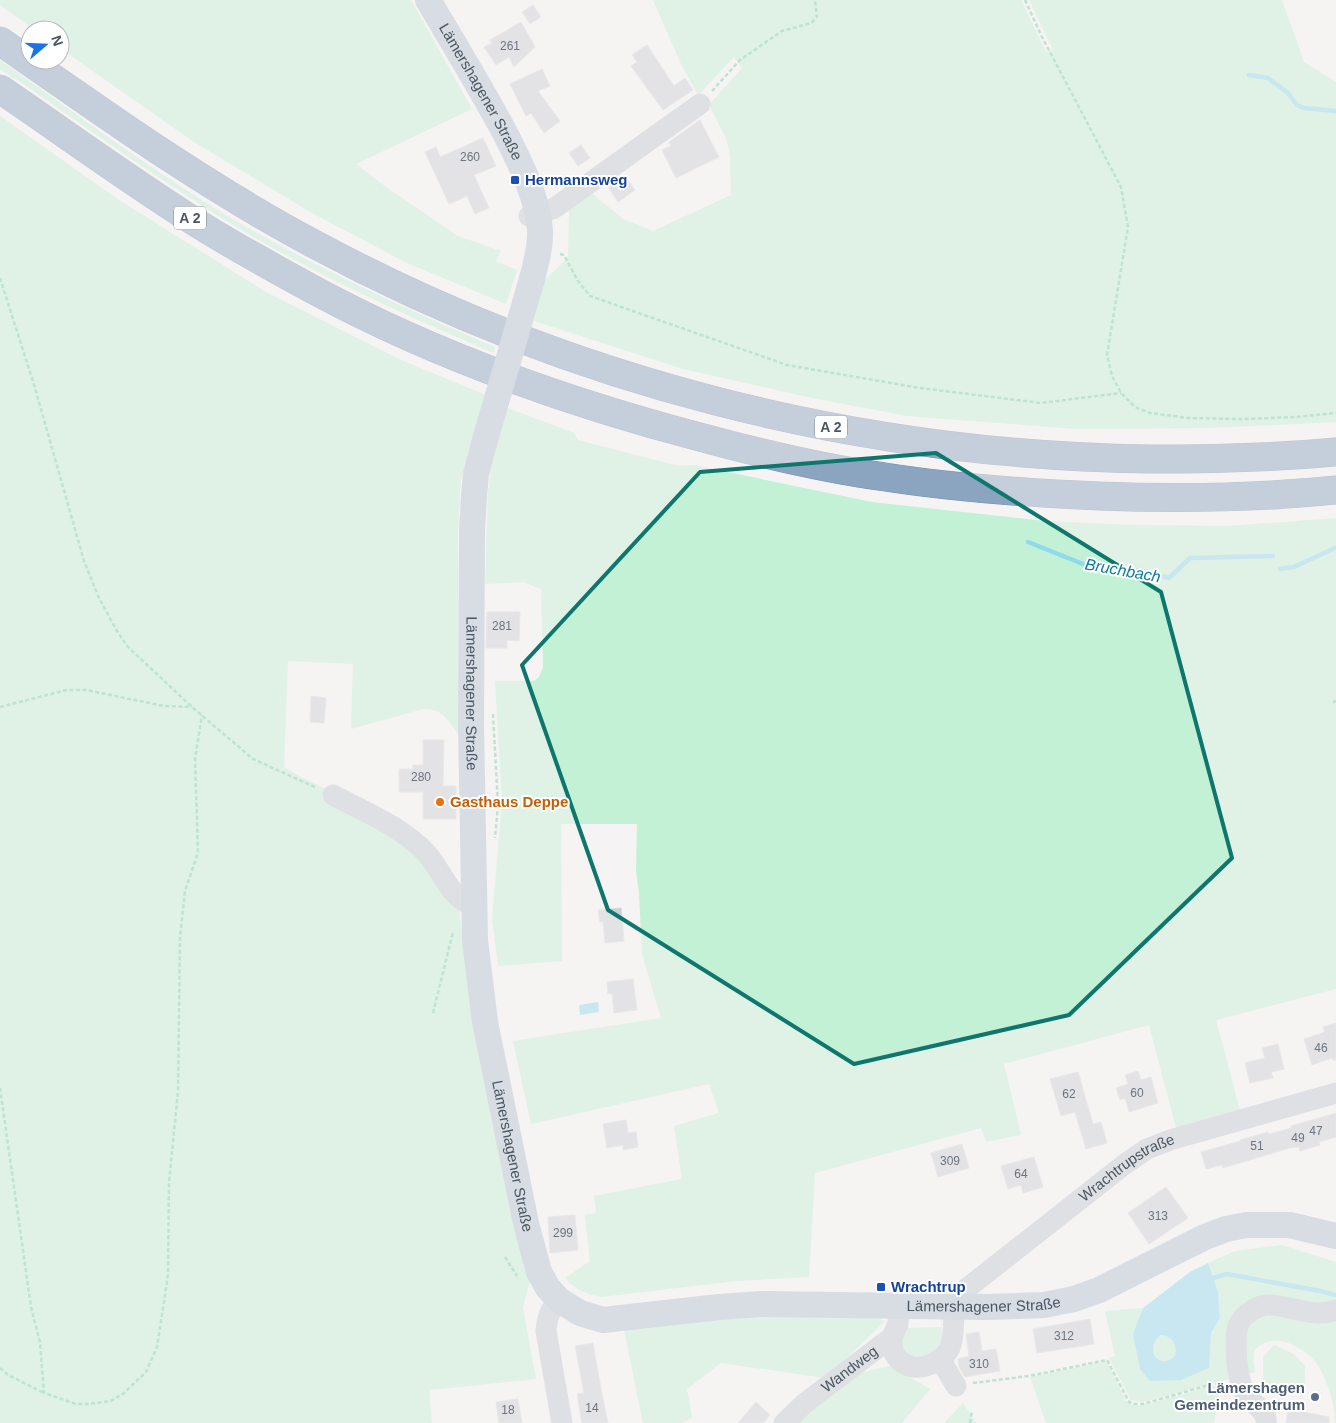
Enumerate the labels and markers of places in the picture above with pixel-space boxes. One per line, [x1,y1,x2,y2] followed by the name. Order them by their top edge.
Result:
[525,171,628,188] place label: Hermannsweg
[509,174,521,186] marker: Hermannsweg
[450,793,568,810] place label: Gasthaus Deppe
[434,796,446,808] marker: Gasthaus Deppe
[891,1278,966,1295] place label: Wrachtrup
[875,1281,887,1293] marker: Wrachtrup
[1174,1379,1305,1413] place label: Lämershagen Gemeindezentrum
[1309,1391,1321,1403] marker: Lämershagen Gemeindezentrum

